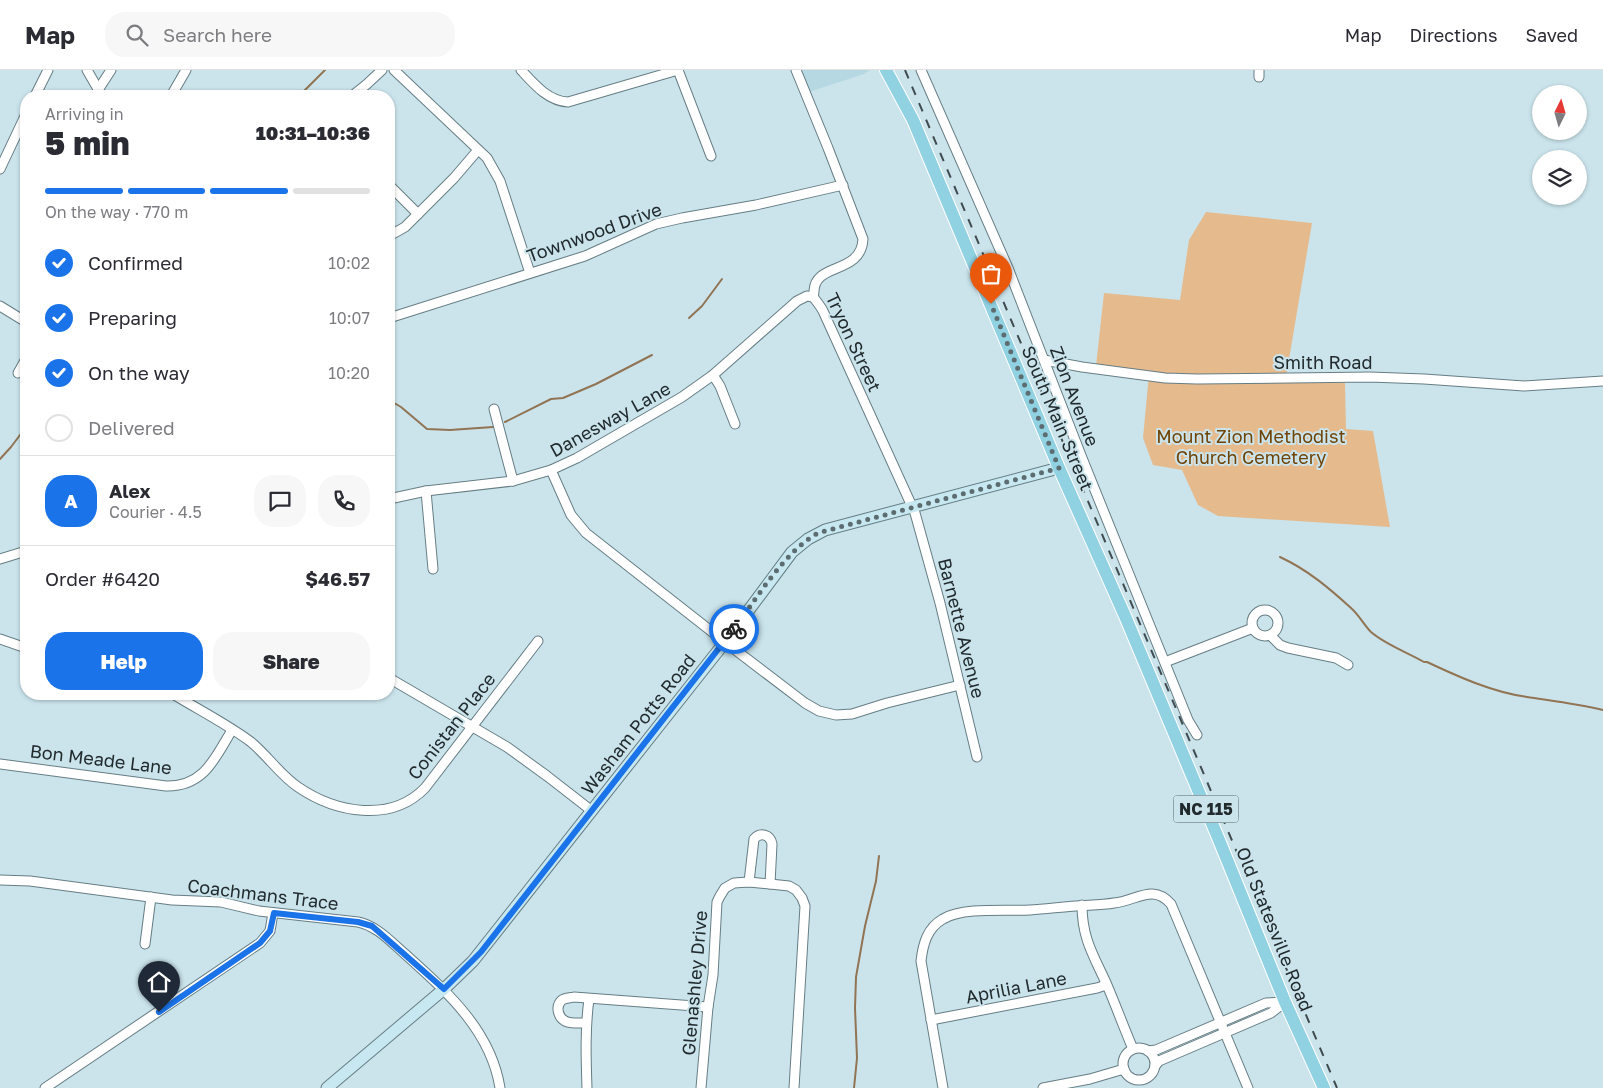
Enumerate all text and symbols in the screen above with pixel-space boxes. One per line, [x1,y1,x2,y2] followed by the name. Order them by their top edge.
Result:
[105,12,455,57] search box
[25,20,75,49] text: Map
[123,21,151,49] icon: search
[163,23,272,46] text: Search here
[1345,24,1381,46] text: Map
[1409,24,1497,46] text: Directions
[1525,24,1578,46] text: Saved
[1532,85,1588,140] north arrow
[1532,85,1587,205] map controls
[45,104,124,124] text: Arriving in
[256,121,370,144] text: 10:31–10:36
[45,124,130,162] text: 5 min
[1532,150,1587,205] button: layers
[524,197,664,267] street label: Townwood Drive
[45,202,188,222] text: On the way · 770 m
[45,249,73,277] icon: check
[88,251,183,274] text: Confirmed
[328,253,370,273] text: 10:02
[970,253,1012,304] pin
[977,260,1005,288] icon: bag
[822,289,886,395] street label: Tryon Street
[45,304,73,332] icon: check
[88,306,177,329] text: Preparing
[329,308,370,328] text: 10:07
[1018,342,1098,494] street label: South Main Street
[1046,343,1104,449] street label: Zion Avenue
[1273,351,1373,373] street label: Smith Road
[45,359,73,387] icon: check
[88,361,190,384] text: On the way
[328,363,370,383] text: 10:20
[546,377,674,461] street label: Danesway Lane
[88,416,175,439] text: Delivered
[1156,425,1346,468] park label: Mount Zion Methodist Church Cemetery
[254,475,306,527] button: chat
[318,475,370,527] button: phone
[109,479,150,502] text: Alex
[64,489,78,512] text: A
[109,502,202,522] text: Courier · 4.5
[934,556,990,700] street label: Barnette Avenue
[45,567,160,590] text: Order #6420
[305,567,370,590] text: $46.57
[709,604,759,654] courier
[720,615,748,643] icon: bike
[45,632,203,690] button: Help
[213,632,370,690] button: Share
[576,649,700,799] street label: Washam Potts Road
[403,668,499,784] street label: Conistan Place
[29,739,173,779] street label: Bon Meade Lane
[1174,796,1238,822] road number: NC 115
[1232,844,1318,1014] street label: Old Statesville Road
[186,874,340,914] street label: Coachmans Trace
[677,910,711,1056] street label: Glenashley Drive
[138,961,180,1012] pin
[964,966,1068,1008] street label: Aprilia Lane
[145,968,173,996] icon: home

